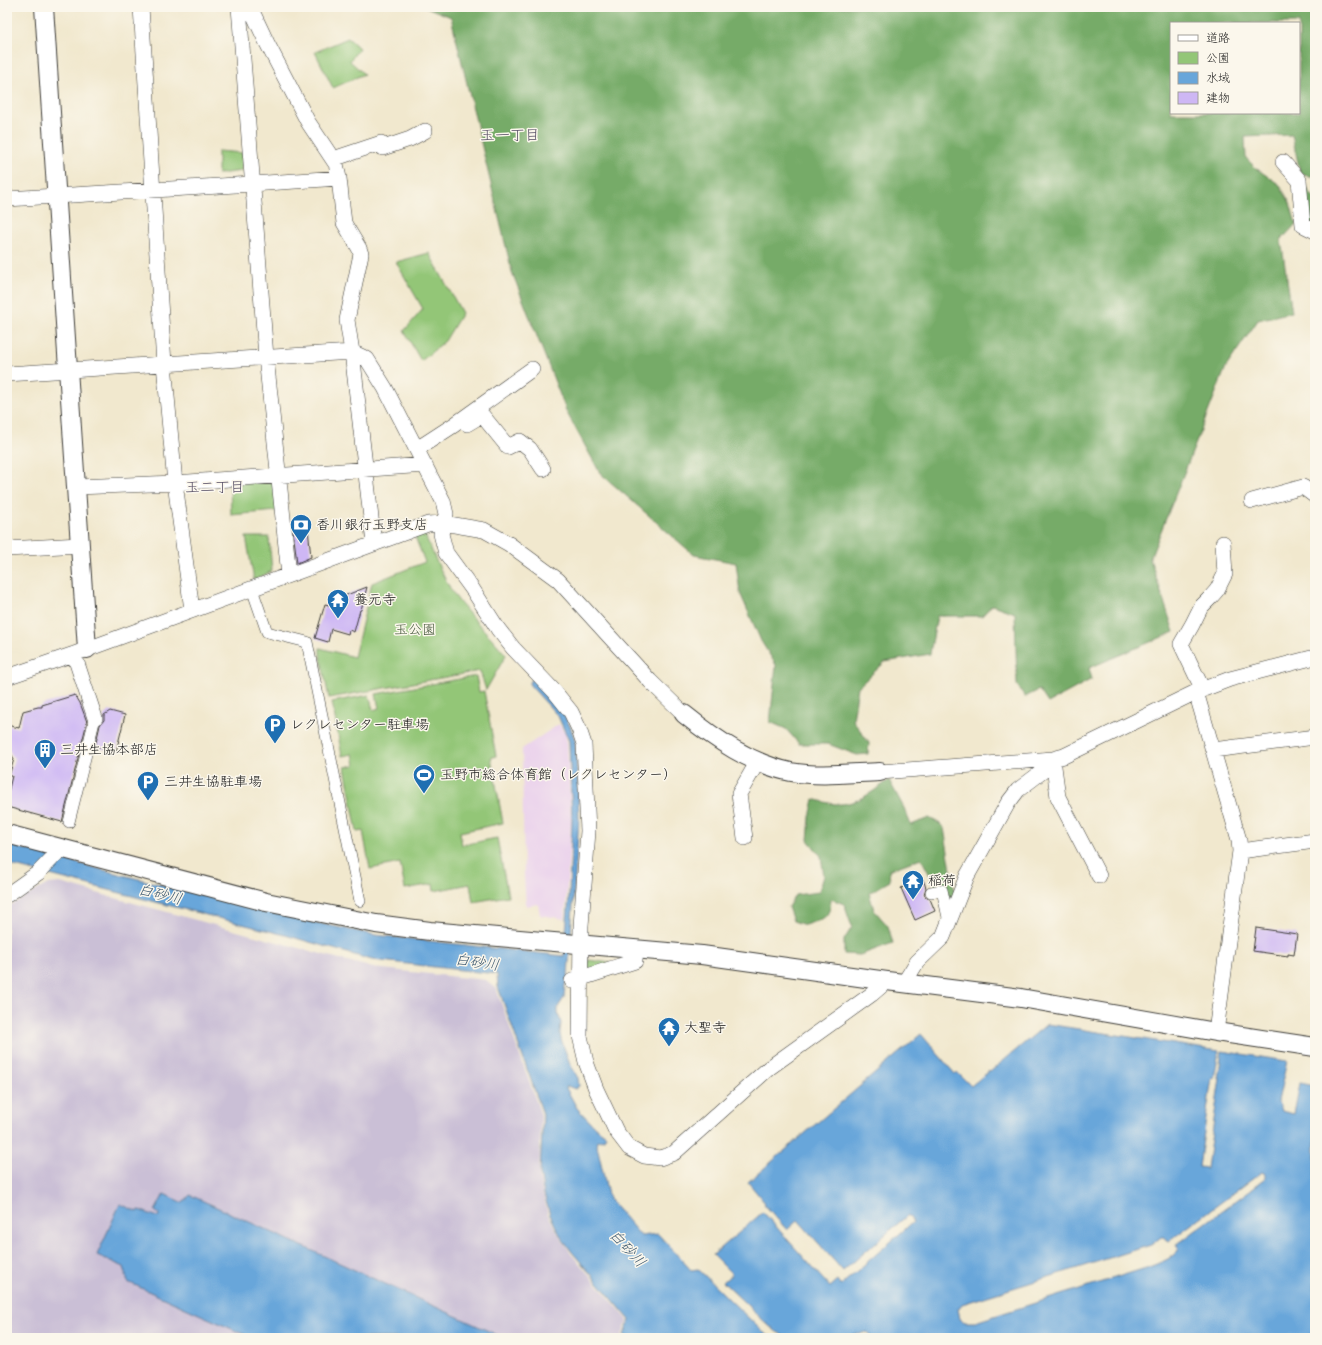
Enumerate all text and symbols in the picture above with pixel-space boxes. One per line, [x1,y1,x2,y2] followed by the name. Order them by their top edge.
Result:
[1170,22,1300,114] legend
[1206,30,1230,48] text: 道路
[1206,50,1230,68] text: 公園
[1206,70,1230,88] text: 水域
[1206,90,1230,108] text: 建物
[480,125,540,147] district label: 玉一丁目
[185,477,245,499] district label: 玉二丁目
[288,512,314,545] bank icon: 香川銀行玉野支店
[316,515,428,536] place label: 香川銀行玉野支店
[325,587,351,620] temple icon: 養元寺
[354,590,396,611] place label: 養元寺
[394,620,436,641] park label: 玉公園
[262,712,288,745] parking icon: レクレセンター駐車場
[290,715,429,736] place label: レクレセンター駐車場
[32,737,58,770] building icon: 三井生協本部店
[60,740,158,761] place label: 三井生協本部店
[411,762,437,795] sports icon: 玉野市総合体育館（レクレセンター）
[440,765,677,786] place label: 玉野市総合体育館（レクレセンター）
[135,769,161,802] parking icon: 三井生協駐車場
[164,772,262,793] place label: 三井生協駐車場
[900,868,926,901] temple icon: 稲荷
[928,871,956,892] place label: 稲荷
[135,879,185,911] water label: 白砂川
[453,949,501,977] water label: 白砂川
[656,1015,682,1048] temple icon: 大聖寺
[684,1018,726,1039] place label: 大聖寺
[604,1225,650,1273] water label: 白砂川

